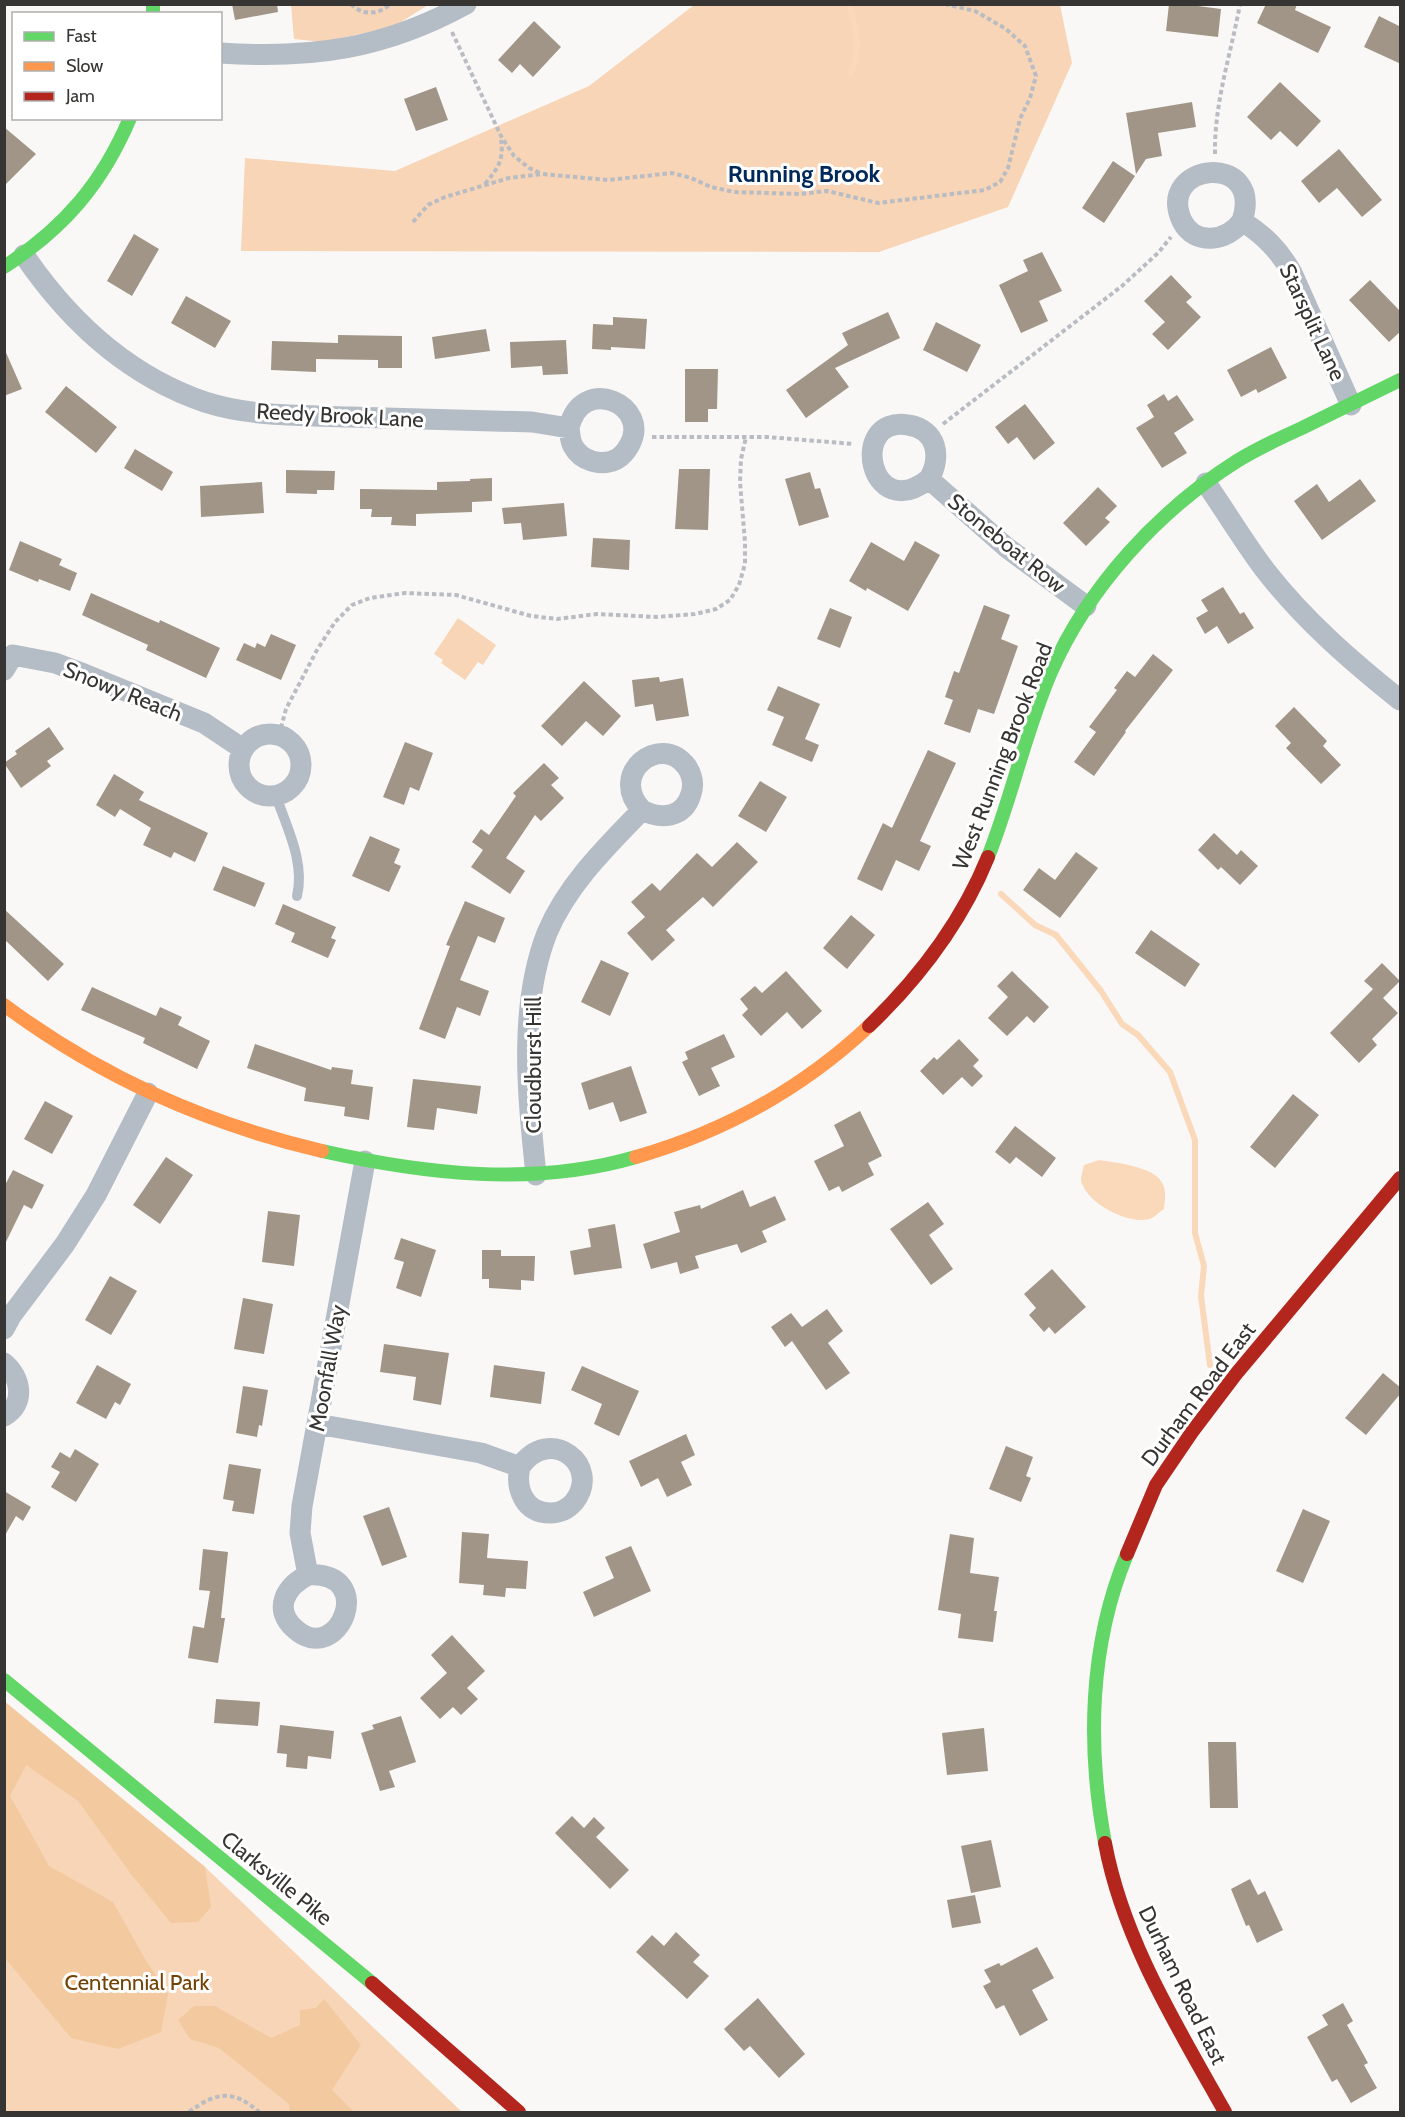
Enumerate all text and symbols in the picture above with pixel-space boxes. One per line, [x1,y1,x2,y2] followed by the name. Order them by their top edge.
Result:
[12,12,222,120] legend
[66,25,97,47] text: Fast
[66,55,103,77] text: Slow
[65,85,95,107] text: Jam
[728,159,881,188] district label: Running Brook
[1274,259,1351,385] street label: Starsplit Lane
[256,398,424,433] street label: Reedy Brook Lane
[943,488,1071,599] street label: Stoneboat Row
[947,639,1058,874] street label: West Running Brook Road
[60,655,186,728] street label: Snowy Reach
[520,996,547,1134] street label: Cloudburst Hill
[303,1303,352,1434] street label: Moonfall Way
[1136,1317,1262,1472] street label: Durham Road East
[216,1825,338,1931] street label: Clarksville Pike
[1132,1902,1233,2069] street label: Durham Road East
[65,1969,210,1996] park label: Centennial Park

